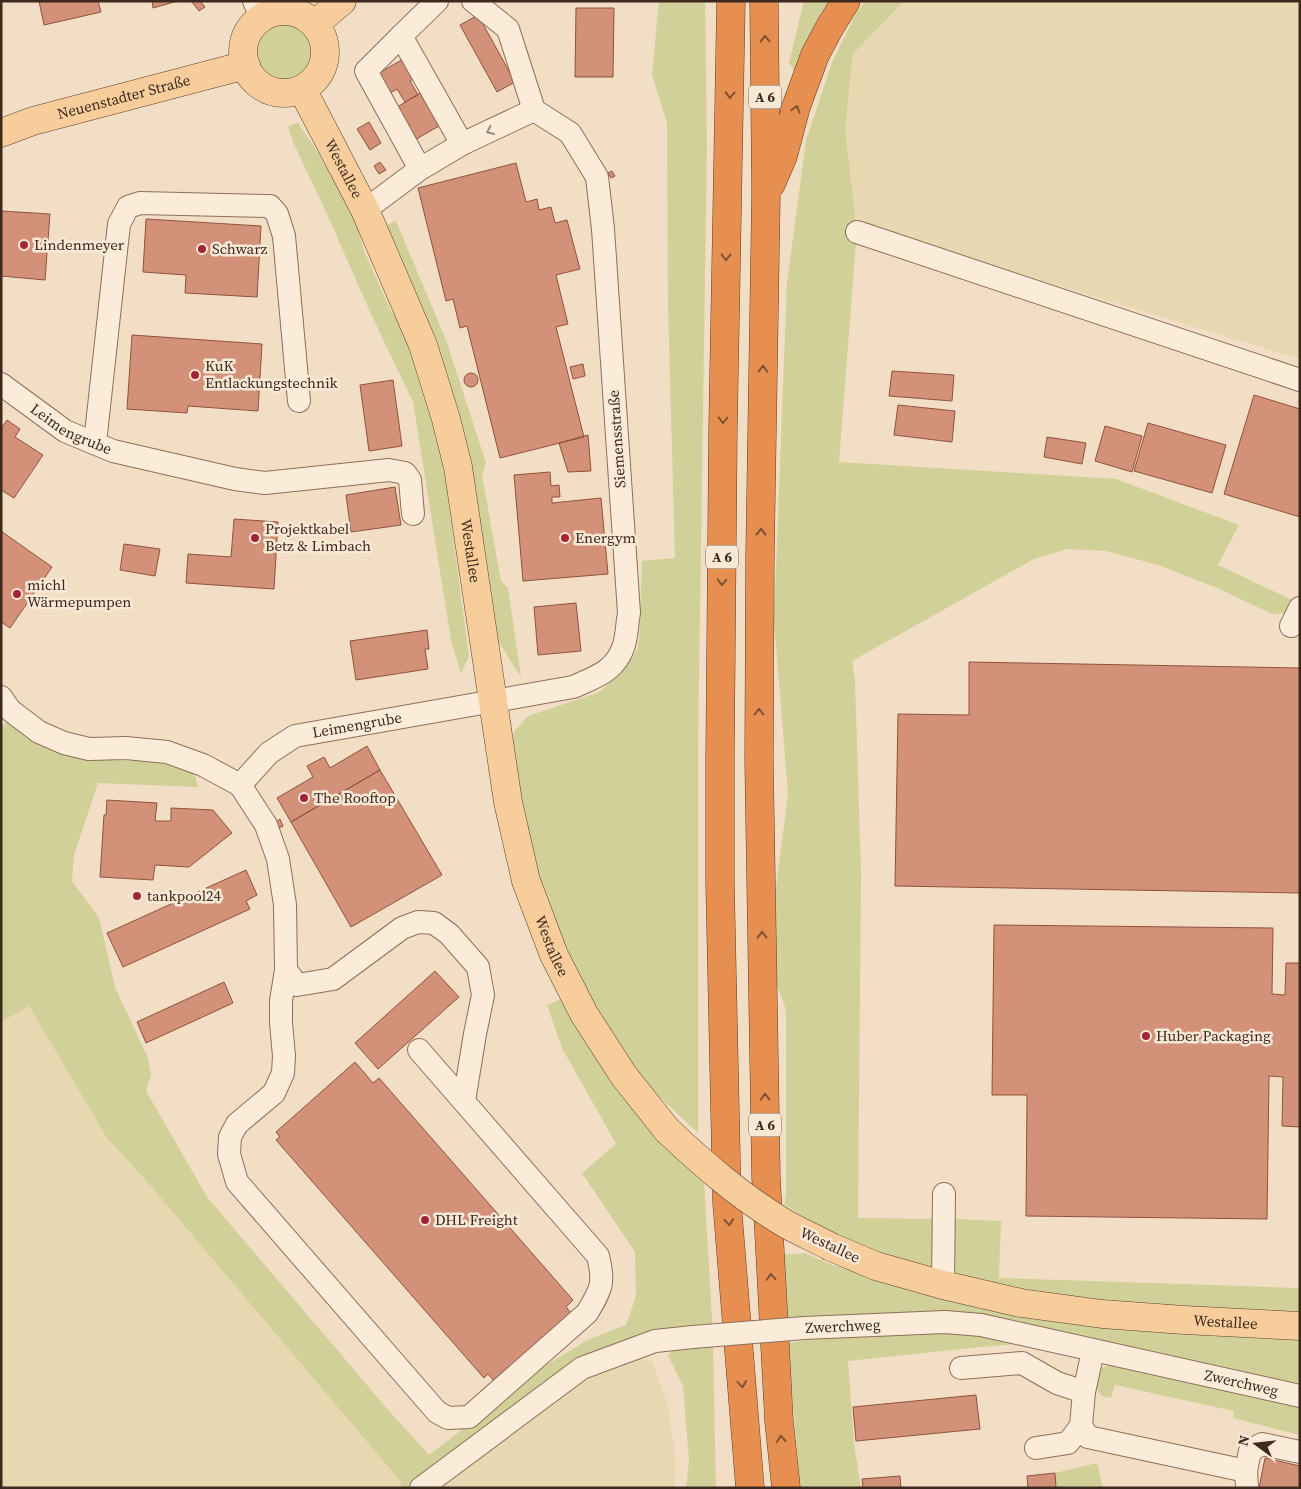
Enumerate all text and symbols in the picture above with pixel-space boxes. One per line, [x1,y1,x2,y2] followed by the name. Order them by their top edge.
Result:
[759,35,770,43] one-way arrow
[55,69,193,124] street label: Neuenstadter Straße
[749,85,781,108] road number: A 6
[724,91,735,99] one-way arrow
[791,105,801,113] one-way arrow
[486,125,495,135] one-way arrow
[320,135,368,202] street label: Westallee
[34,234,125,255] place label: Lindenmeyer
[212,238,268,259] place label: Schwarz
[18,239,30,251] marker: Lindenmeyer
[196,243,208,255] marker: Schwarz
[721,254,731,261] one-way arrow
[205,355,339,393] place label: KuK Entlackungstechnik
[758,365,769,373] one-way arrow
[189,369,201,381] marker: KuK Entlackungstechnik
[603,389,630,489] street label: Siemensstraße
[26,398,116,460] street label: Leimengrube
[718,416,728,424] one-way arrow
[456,517,486,584] street label: Westallee
[265,518,371,556] place label: Projektkabel Betz & Limbach
[575,527,637,548] place label: Energym
[756,528,766,536] one-way arrow
[249,532,261,544] marker: Projektkabel Betz & Limbach
[559,532,571,544] marker: Energym
[706,546,738,568] road number: A 6
[27,574,131,612] place label: michl Wärmepumpen
[717,578,727,586] one-way arrow
[11,588,23,600] marker: michl Wärmepumpen
[311,706,404,743] street label: Leimengrube
[754,708,764,716] one-way arrow
[314,787,396,808] place label: The Rooftop
[298,792,310,804] marker: The Rooftop
[147,885,222,906] place label: tankpool24
[131,890,143,902] marker: tankpool24
[530,912,574,980] street label: Westallee
[757,931,767,938] one-way arrow
[1156,1025,1271,1046] place label: Huber Packaging
[1140,1030,1152,1042] marker: Huber Packaging
[760,1093,770,1101] one-way arrow
[749,1114,781,1136] road number: A 6
[435,1209,518,1230] place label: DHL Freight
[419,1214,431,1226] marker: DHL Freight
[723,1218,734,1226] one-way arrow
[797,1221,864,1268] street label: Westallee
[766,1273,777,1281] one-way arrow
[1193,1309,1258,1334] street label: Westallee
[805,1314,881,1338] street label: Zwerchweg
[1203,1364,1281,1401] street label: Zwerchweg
[736,1380,747,1388] one-way arrow
[1231,1419,1281,1469] north arrow
[1232,1433,1254,1448] text: N
[776,1435,787,1443] one-way arrow

